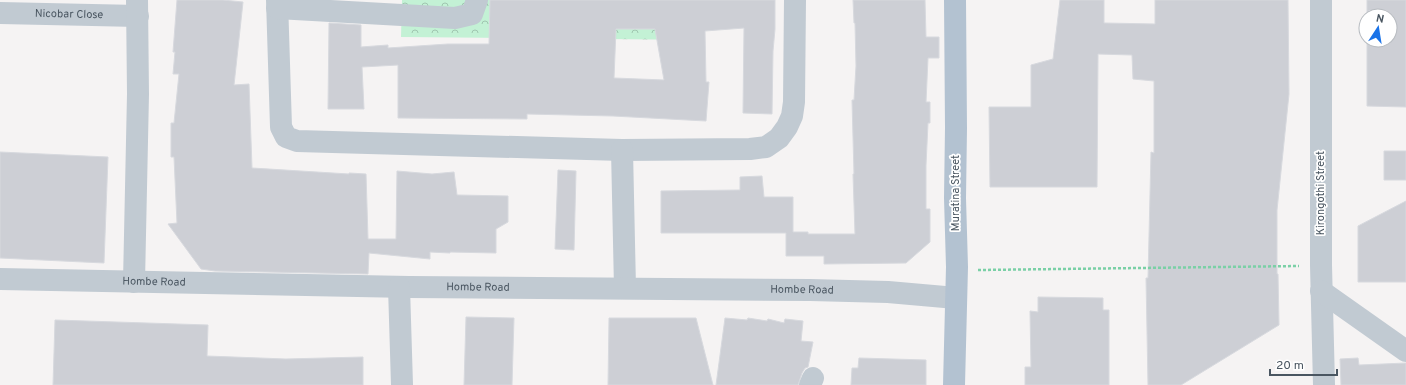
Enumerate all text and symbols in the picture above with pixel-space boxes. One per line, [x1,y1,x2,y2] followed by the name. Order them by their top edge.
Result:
[35,7,103,22] street label: Nicobar Close
[1358,8,1398,48] north arrow
[1375,12,1385,27] text: N
[1314,151,1328,235] street label: Kirongothi Street
[949,155,963,231] street label: Muratina Street
[122,274,186,290] street label: Hombe Road
[446,280,510,295] street label: Hombe Road
[770,283,834,298] street label: Hombe Road
[1270,351,1337,377] scale bar
[1276,358,1304,374] text: 20 m

